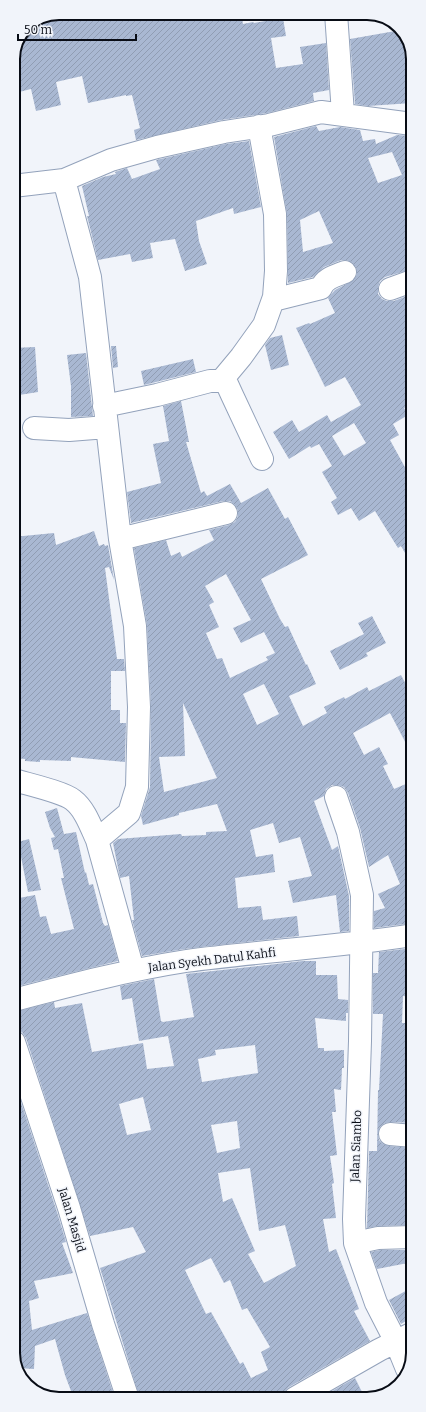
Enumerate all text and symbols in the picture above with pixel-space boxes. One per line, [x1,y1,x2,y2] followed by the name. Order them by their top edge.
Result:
[18,16,136,42] scale bar
[24,23,53,37] text: 50 m
[146,945,277,975] street label: Jalan Syekh Datul Kahfi
[348,1110,364,1183] street label: Jalan Siambo
[55,1185,88,1254] street label: Jalan Masjid

